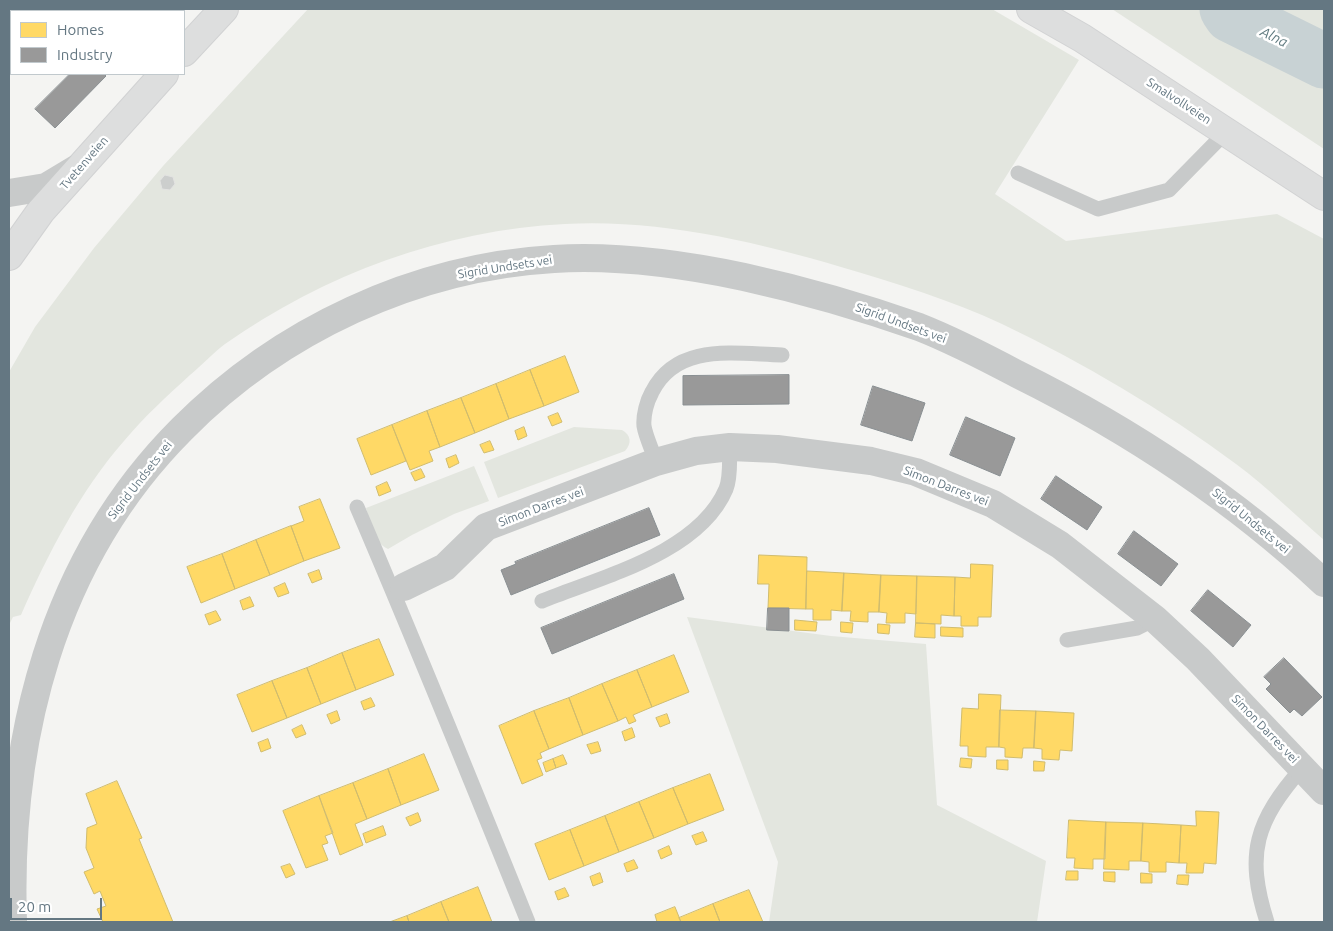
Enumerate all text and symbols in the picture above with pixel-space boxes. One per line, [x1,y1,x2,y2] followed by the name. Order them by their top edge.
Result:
[10,10,185,75] legend
[57,21,104,38] text: Homes
[1258,23,1290,51] water label: Alna
[57,46,112,63] text: Industry
[1144,75,1214,127] street label: Smalvollveien
[57,133,111,193] street label: Tvetenveien
[457,252,553,282] street label: Sigrid Undsets vei
[854,300,948,346] street label: Sigrid Undsets vei
[105,438,175,522] street label: Sigrid Undsets vei
[901,463,991,509] street label: Simon Darres vei
[496,484,586,530] street label: Simon Darres vei
[1209,485,1293,557] street label: Sigrid Undsets vei
[1229,692,1301,766] street label: Simon Darres vei
[12,888,105,920] scale bar
[18,898,51,915] text: 20 m

